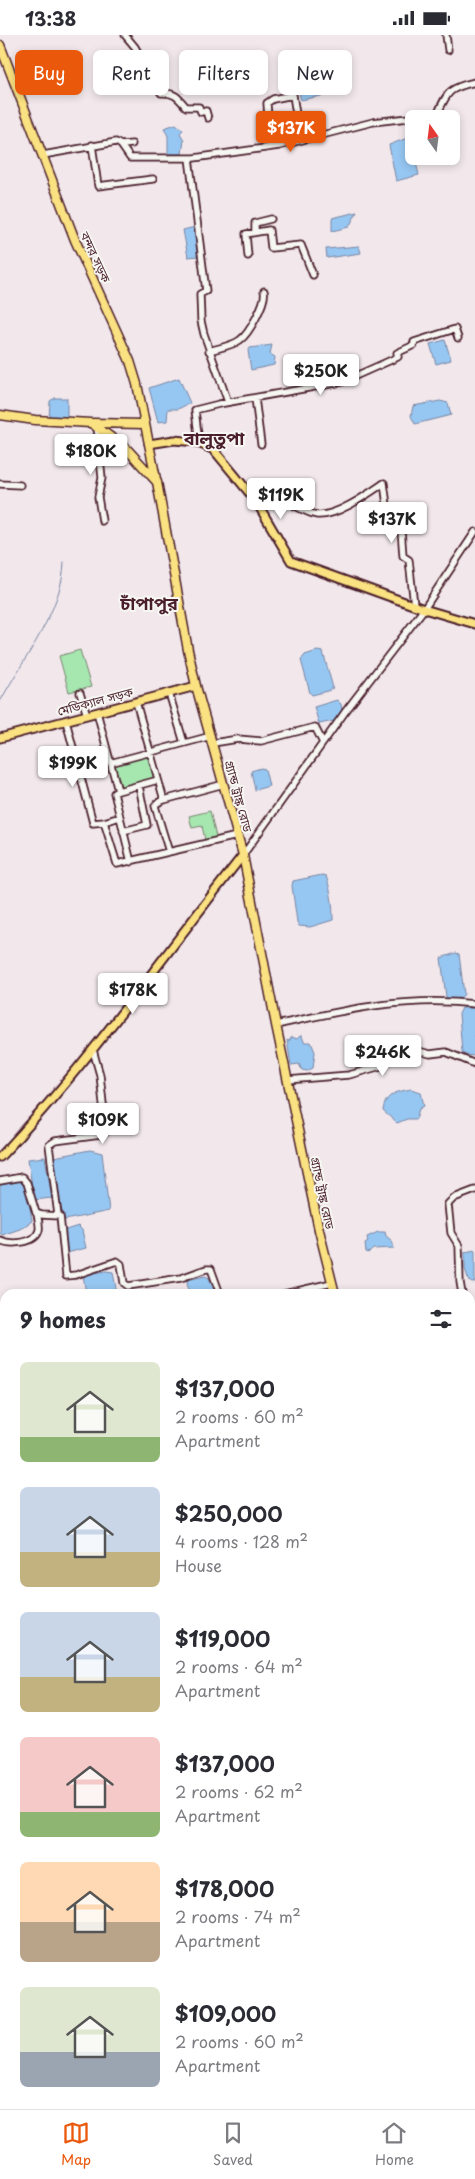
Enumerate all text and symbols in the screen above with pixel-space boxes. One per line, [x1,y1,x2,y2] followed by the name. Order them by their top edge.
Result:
[25,4,76,32] text: 13:38
[15,50,83,95] chip: Buy
[93,50,169,95] chip: Rent
[179,50,268,95] chip: Filters
[278,50,352,95] chip: New
[405,110,460,165] north arrow
[405,110,460,165] map controls
[256,111,326,153] pin: $137K
[267,115,315,139] text: $137K
[76,228,116,286] street label: বন্দর সড়ক
[286,353,356,396] pin: $250K
[294,358,348,382] text: $250K
[183,424,245,451] district label: বালুতুপা
[56,433,126,476] pin: $180K
[65,438,117,462] text: $180K
[246,477,316,520] pin: $119K
[258,482,304,506] text: $119K
[357,501,427,544] pin: $137K
[368,506,416,530] text: $137K
[119,589,179,616] district label: চাঁপাপুর
[55,682,135,720] street label: মেডিক্যাল সড়ক
[38,745,108,788] pin: $199K
[49,750,97,774] text: $199K
[221,758,257,834] street label: গ্র্যান্ড ট্রাঙ্ক রোড
[98,973,168,1015] pin: $178K
[109,977,157,1001] text: $178K
[348,1035,418,1077] pin: $246K
[355,1039,411,1063] text: $246K
[68,1103,138,1145] pin: $109K
[78,1107,128,1131] text: $109K
[307,1155,340,1231] street label: গ্র্যান্ড ট্রাঙ্ক রোড
[20,1303,106,1335] text: 9 homes
[427,1305,455,1333] icon: filters
[175,1372,275,1404] text: $137,000
[60,1382,120,1442] icon: home
[175,1404,304,1428] text: 2 rooms · 60 m²
[175,1428,260,1452] text: Apartment
[175,1497,282,1529] text: $250,000
[60,1507,120,1567] icon: home
[175,1529,308,1553] text: 4 rooms · 128 m²
[175,1553,222,1577] text: House
[175,1622,270,1654] text: $119,000
[60,1632,120,1692] icon: home
[175,1654,303,1678] text: 2 rooms · 64 m²
[175,1678,260,1702] text: Apartment
[175,1747,275,1779] text: $137,000
[60,1757,120,1817] icon: home
[175,1779,303,1803] text: 2 rooms · 62 m²
[175,1803,260,1827] text: Apartment
[175,1872,274,1904] text: $178,000
[60,1882,120,1942] icon: home
[175,1904,301,1928] text: 2 rooms · 74 m²
[175,1928,260,1952] text: Apartment
[175,1997,276,2029] text: $109,000
[60,2007,120,2067] icon: home
[175,2029,304,2053] text: 2 rooms · 60 m²
[175,2053,260,2077] text: Apartment
[61,2119,91,2170] tab: Map
[213,2119,253,2170] tab: Saved
[375,2119,414,2170] tab: Home

